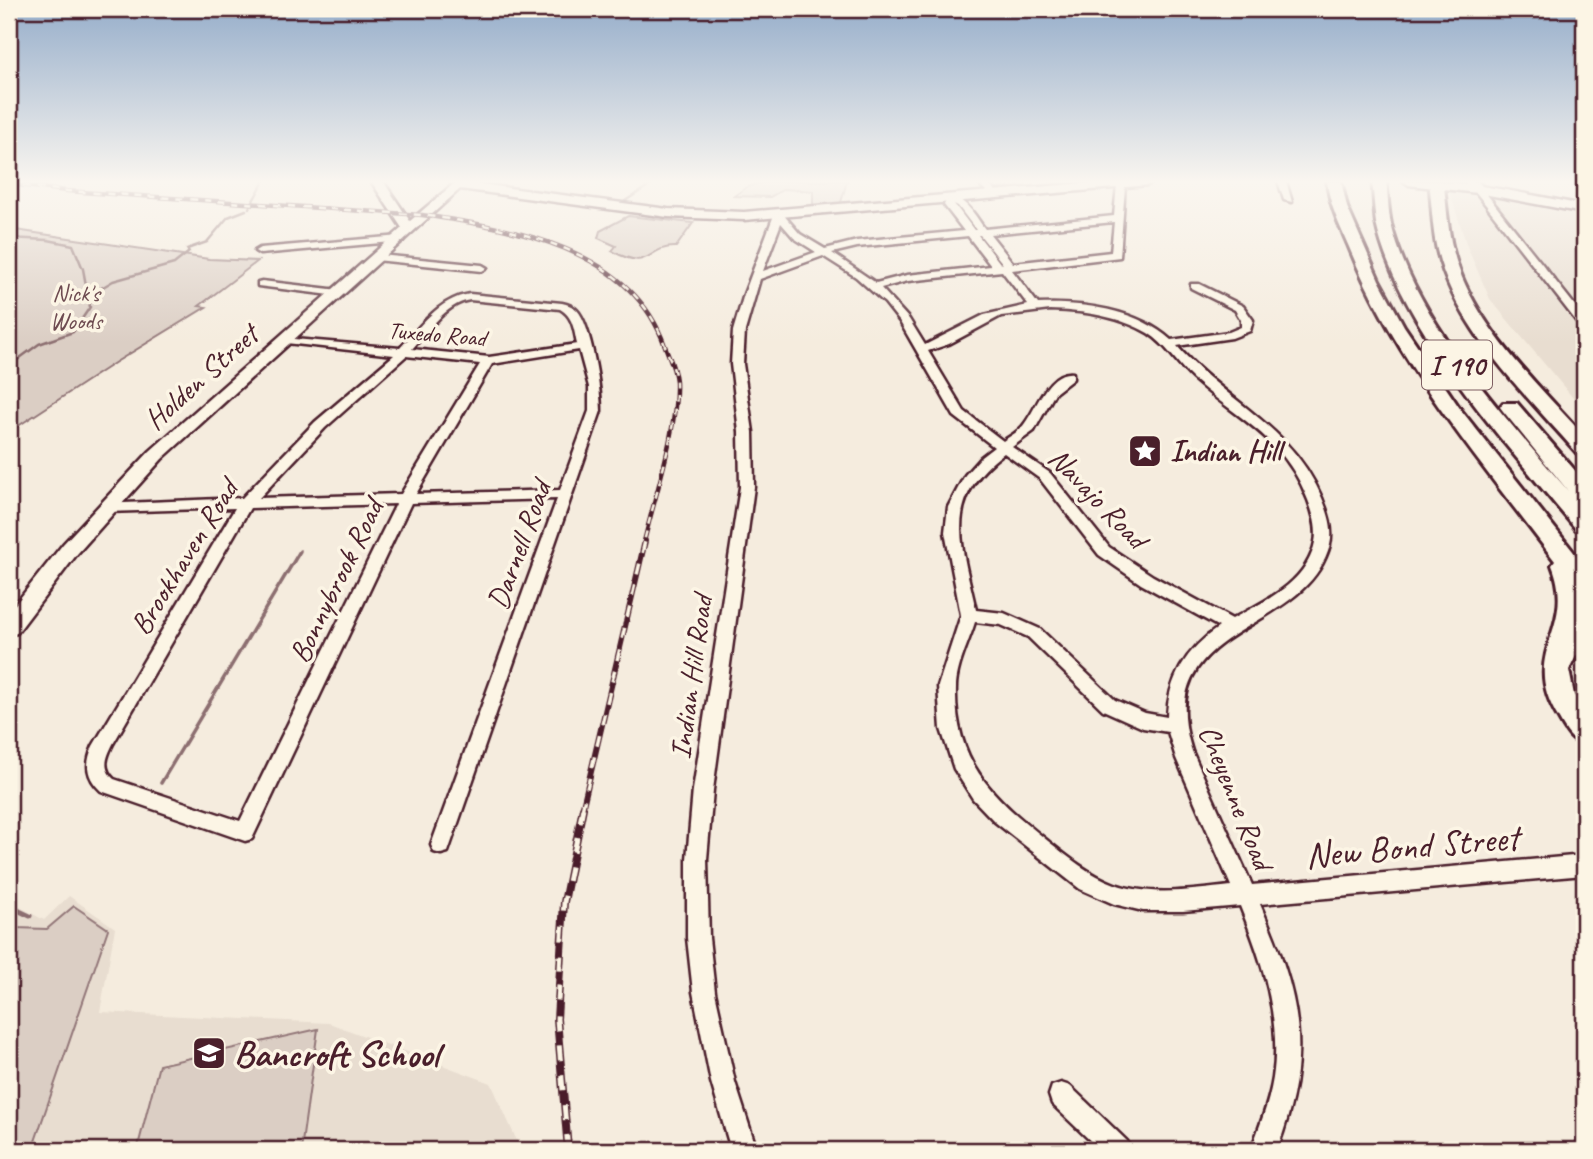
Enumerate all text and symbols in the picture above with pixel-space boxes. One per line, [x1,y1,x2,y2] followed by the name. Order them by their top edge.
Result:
[50,278,104,336] park label: Nick's Woods
[136,313,269,438] street label: Holden Street
[387,315,491,354] street label: Tuxedo Road
[1422,340,1492,390] road number: I 190
[1126,432,1164,470] place icon: Indian Hill
[1170,432,1286,470] place label: Indian Hill
[1040,439,1159,560] street label: Navajo Road
[121,469,249,641] street label: Brookhaven Road
[478,472,561,614] street label: Darnell Road
[280,489,394,669] street label: Bonnybrook Road
[661,589,722,761] street label: Indian Hill Road
[1190,719,1284,879] street label: Cheyenne Road
[1303,813,1525,879] street label: New Bond Street
[234,1030,445,1077] place label: Bancroft School
[190,1034,228,1072] school or university icon: Bancroft School

